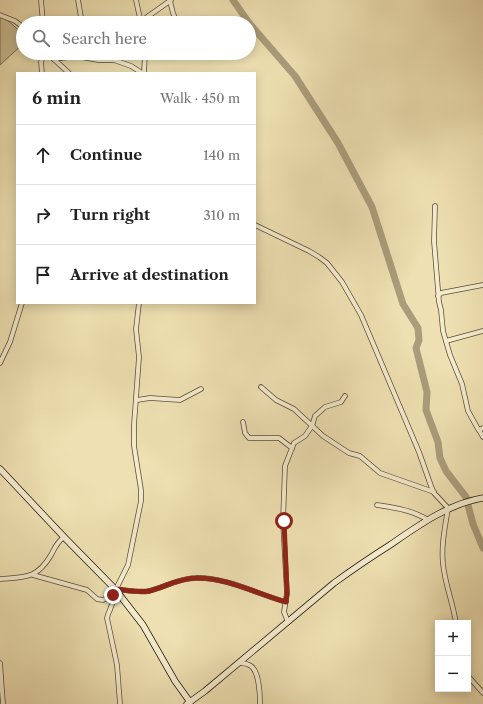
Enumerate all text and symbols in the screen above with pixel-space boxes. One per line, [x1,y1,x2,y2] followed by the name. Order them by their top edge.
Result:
[16,16,256,60] search box
[30,27,52,49] icon: search
[62,29,147,48] text: Search here
[32,88,81,108] text: 6 min
[160,90,240,106] text: Walk · 450 m
[32,144,54,166] icon: ahead
[70,145,142,164] text: Continue
[203,147,240,163] text: 140 m
[32,204,54,226] icon: right
[70,205,150,224] text: Turn right
[204,207,240,223] text: 310 m
[32,264,54,286] icon: arrive
[70,265,229,284] text: Arrive at destination
[275,512,293,530] route start
[104,586,122,604] route end
[435,620,471,692] map controls
[435,620,471,656] button: +
[435,656,471,692] button: −

